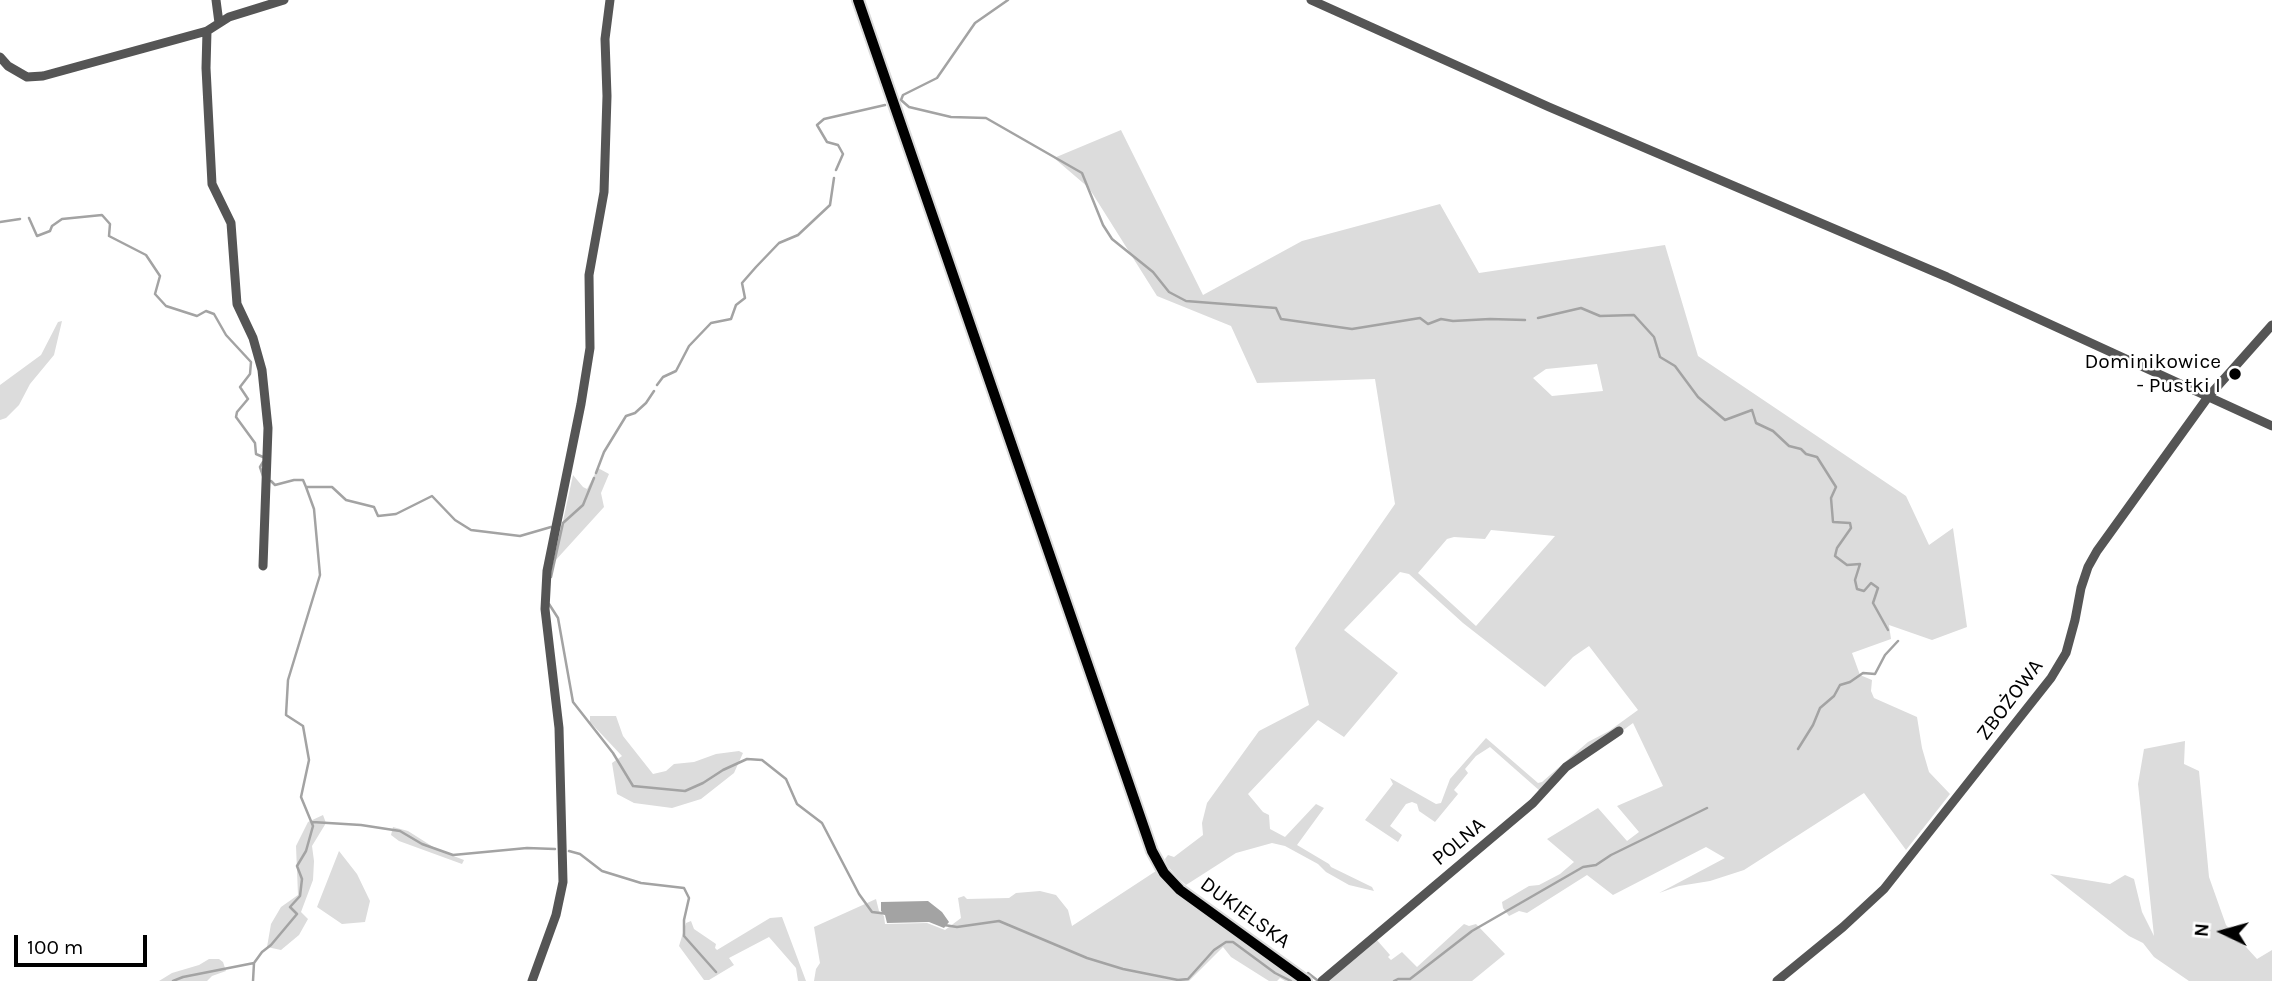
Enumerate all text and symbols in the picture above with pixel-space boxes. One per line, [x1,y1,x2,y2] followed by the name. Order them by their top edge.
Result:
[2084,349,2221,399] place label: Dominikowice - Pustki I
[2227,366,2243,382] marker: Dominikowice - Pustki I
[1971,654,2049,746] street label: ZBOŻOWA
[1427,813,1491,871] street label: POLNA
[1195,872,1295,954] street label: DUKIELSKA
[2188,897,2258,967] north arrow
[18,922,150,966] scale bar
[2191,922,2214,938] text: N
[27,935,84,959] text: 100 m

